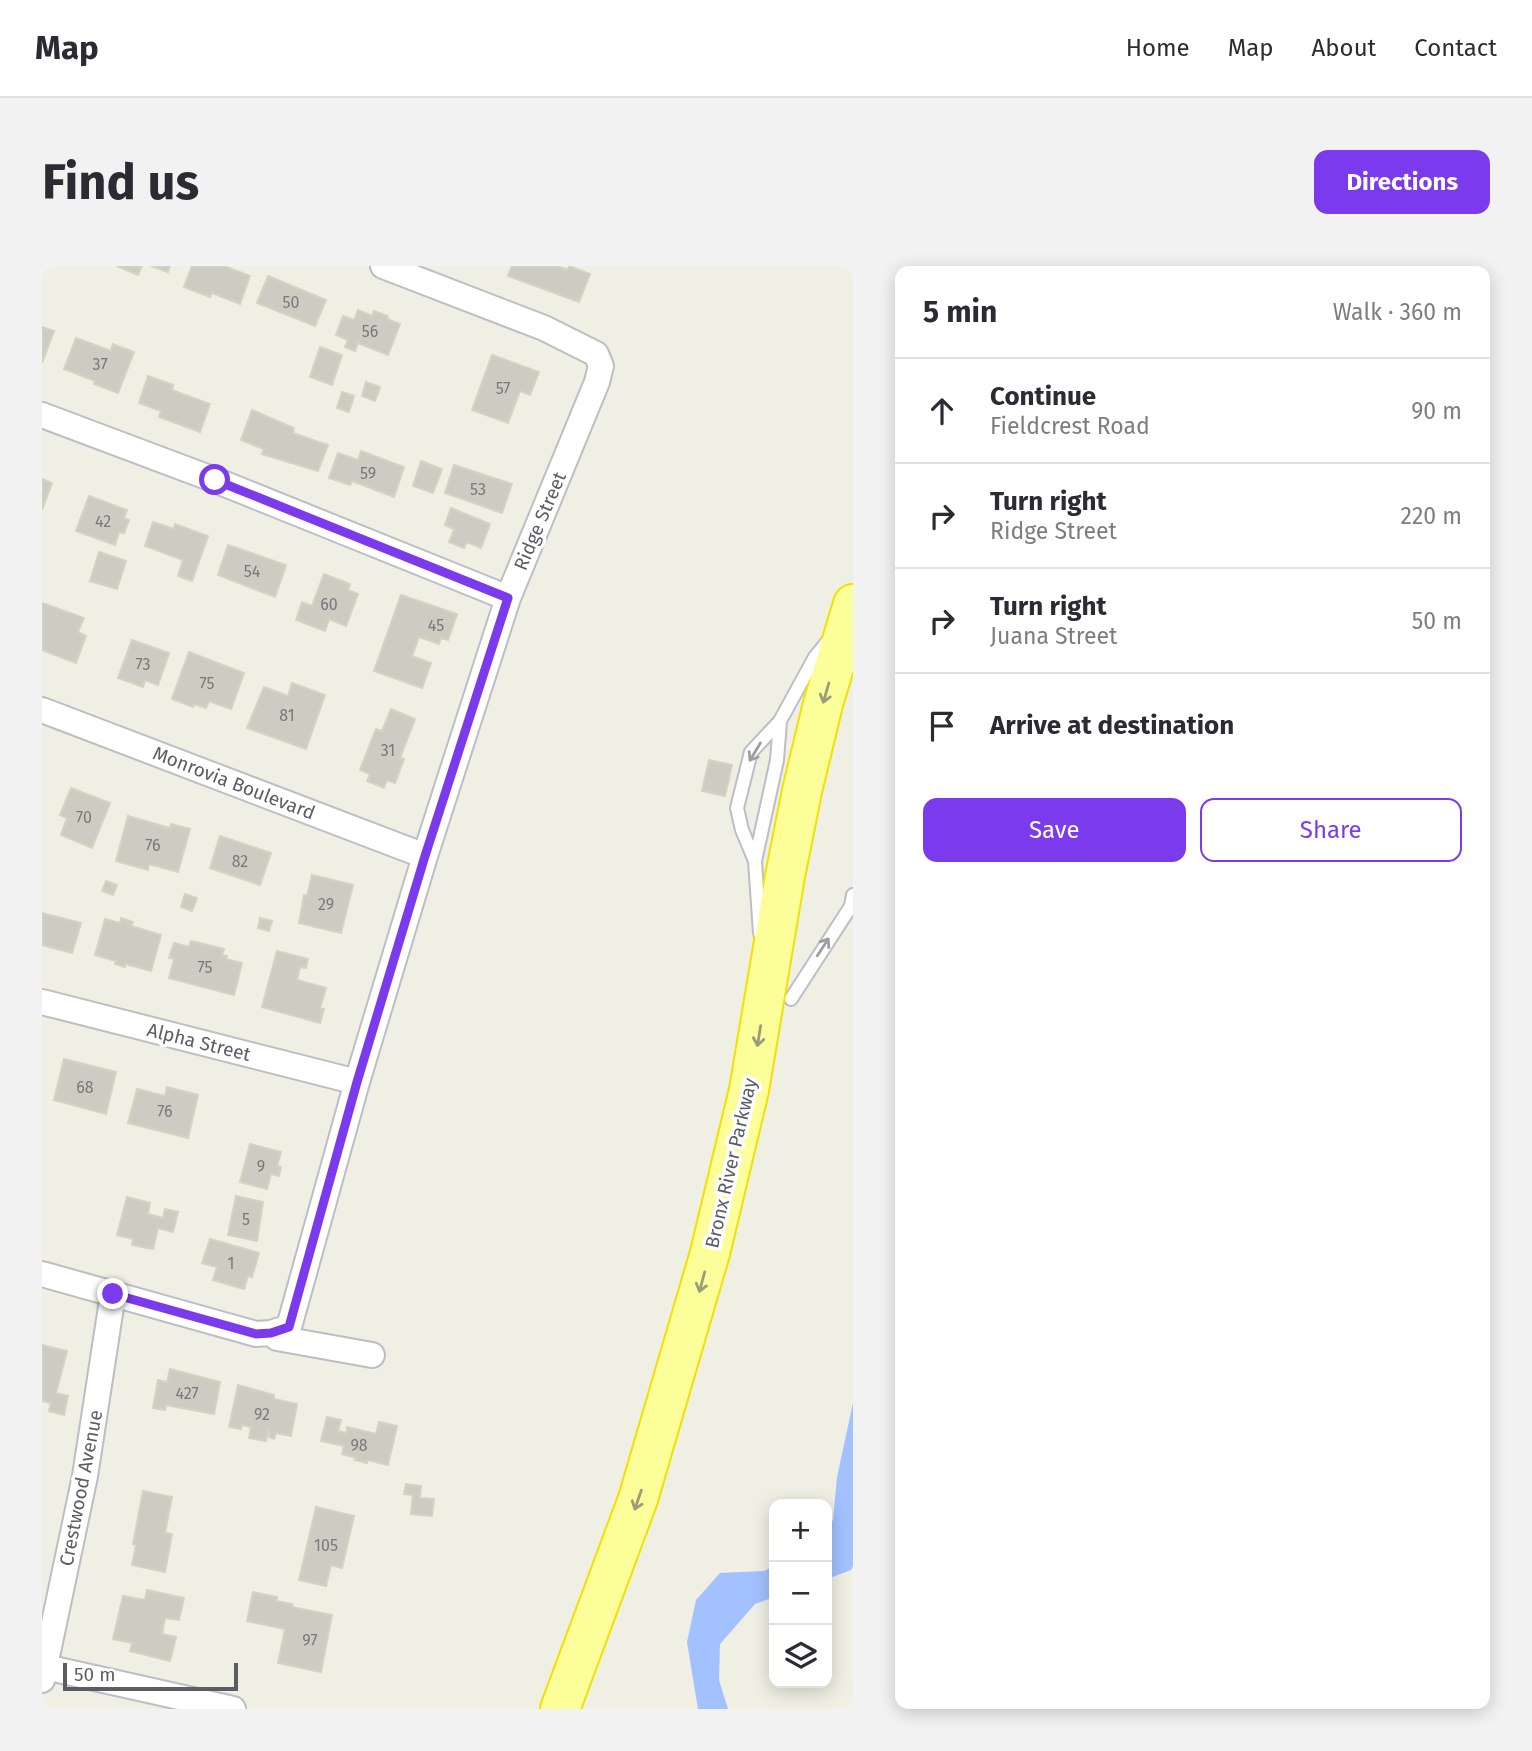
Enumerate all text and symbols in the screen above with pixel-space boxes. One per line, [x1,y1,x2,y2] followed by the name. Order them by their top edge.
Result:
[35,28,99,68] text: Map
[1126,34,1190,62] text: Home
[1228,34,1274,62] text: Map
[1312,34,1376,62] text: About
[1414,34,1497,62] text: Contact
[1314,150,1490,214] button: Directions
[42,153,199,212] text: Find us
[283,293,300,312] house number: 50
[923,294,997,330] text: 5 min
[1333,298,1462,326] text: Walk · 360 m
[362,322,378,341] house number: 56
[92,355,108,374] house number: 37
[496,379,510,398] house number: 57
[990,381,1096,412] text: Continue
[923,392,961,430] icon: ahead
[1411,397,1462,425] text: 90 m
[990,412,1150,440] text: Fieldcrest Road
[199,464,230,495] route start
[360,464,376,483] house number: 59
[509,468,571,574] street label: Ridge Street
[470,480,486,499] house number: 53
[990,486,1107,517] text: Turn right
[923,497,961,535] icon: right
[1401,502,1462,530] text: 220 m
[95,512,111,531] house number: 42
[990,517,1117,545] text: Ridge Street
[244,562,261,581] house number: 54
[990,591,1107,622] text: Turn right
[320,595,338,614] house number: 60
[923,602,961,640] icon: right
[1412,607,1462,635] text: 50 m
[428,616,444,635] house number: 45
[990,622,1117,650] text: Juana Street
[136,655,150,674] house number: 73
[200,674,214,693] house number: 75
[819,682,832,704] one-way arrow
[279,706,295,725] house number: 81
[923,707,961,745] icon: arrive
[990,710,1234,741] text: Arrive at destination
[150,741,318,825] street label: Monrovia Boulevard
[381,741,395,760] house number: 31
[748,742,762,762] one-way arrow
[923,798,1186,862] button: Save
[1200,798,1462,862] button: Share
[76,808,92,827] house number: 70
[145,836,161,855] house number: 76
[232,852,248,871] house number: 82
[318,895,334,914] house number: 29
[817,938,831,958] one-way arrow
[198,958,212,977] house number: 75
[145,1018,253,1066] street label: Alpha Street
[752,1024,765,1047] one-way arrow
[700,1075,762,1250] street label: Bronx River Parkway
[76,1078,94,1097] house number: 68
[157,1102,173,1121] house number: 76
[257,1157,265,1176] house number: 9
[242,1210,250,1229] house number: 5
[228,1254,234,1273] house number: 1
[695,1270,708,1292] one-way arrow
[97,1278,128,1309] route end
[175,1384,199,1403] house number: 427
[254,1405,270,1424] house number: 92
[55,1408,107,1568] street label: Crestwood Avenue
[350,1436,368,1455] house number: 98
[631,1488,643,1510] one-way arrow
[769,1499,832,1688] map controls
[769,1499,832,1562] button: +
[314,1536,338,1555] house number: 105
[769,1562,832,1625] button: −
[769,1625,832,1688] button: layers
[302,1631,318,1650] house number: 97
[63,1660,238,1692] scale bar
[74,1663,115,1686] text: 50 m

